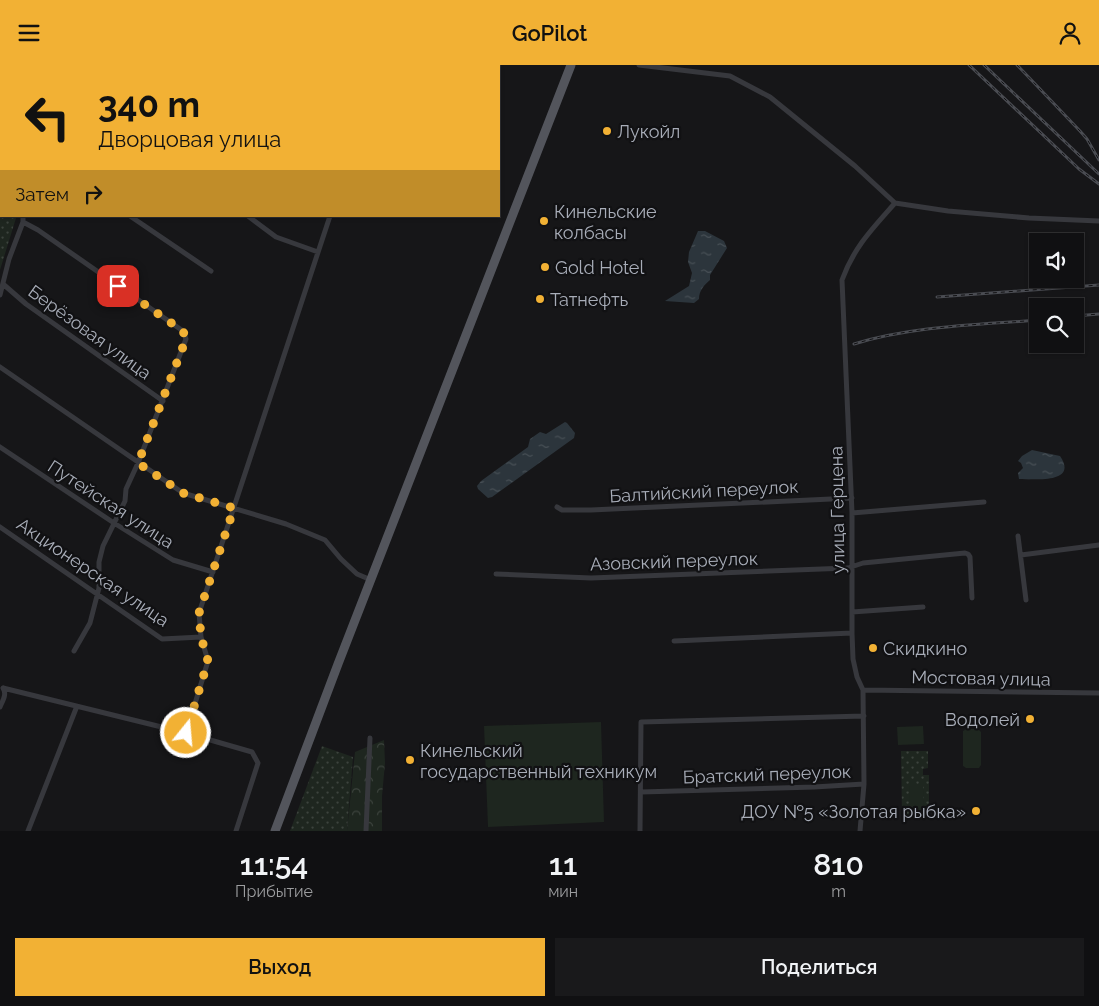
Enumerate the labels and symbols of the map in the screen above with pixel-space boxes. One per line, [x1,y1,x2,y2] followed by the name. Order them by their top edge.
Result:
[617,121,680,142] place label: Лукойл
[601,125,613,137] marker: Лукойл
[554,201,657,243] place label: Кинельские колбасы
[538,215,550,227] marker: Кинельские колбасы
[555,257,644,278] place label: Gold Hotel
[539,261,551,273] marker: Gold Hotel
[97,265,139,307] pin
[24,280,156,384] street label: Берёзовая улица
[550,289,629,310] place label: Татнефть
[534,293,546,305] marker: Татнефть
[825,446,849,574] street label: улица Герцена
[44,455,178,553] street label: Путейская улица
[609,476,799,506] street label: Балтийский переулок
[13,513,173,631] street label: Акционерская улица
[590,548,758,574] street label: Азовский переулок
[883,638,967,659] place label: Скидкино
[867,642,879,654] marker: Скидкино
[911,666,1051,690] street label: Мостовая улица
[159,706,211,758] position arrow
[945,709,1020,730] place label: Водолей
[1024,713,1036,725] marker: Водолей
[420,740,657,782] place label: Кинельский государственный техникум
[404,754,416,766] marker: Кинельский государственный техникум
[682,761,852,787] street label: Братский переулок
[741,801,966,822] place label: ДОУ №5 «Золотая рыбка»
[970,805,982,817] marker: ДОУ №5 «Золотая рыбка»

